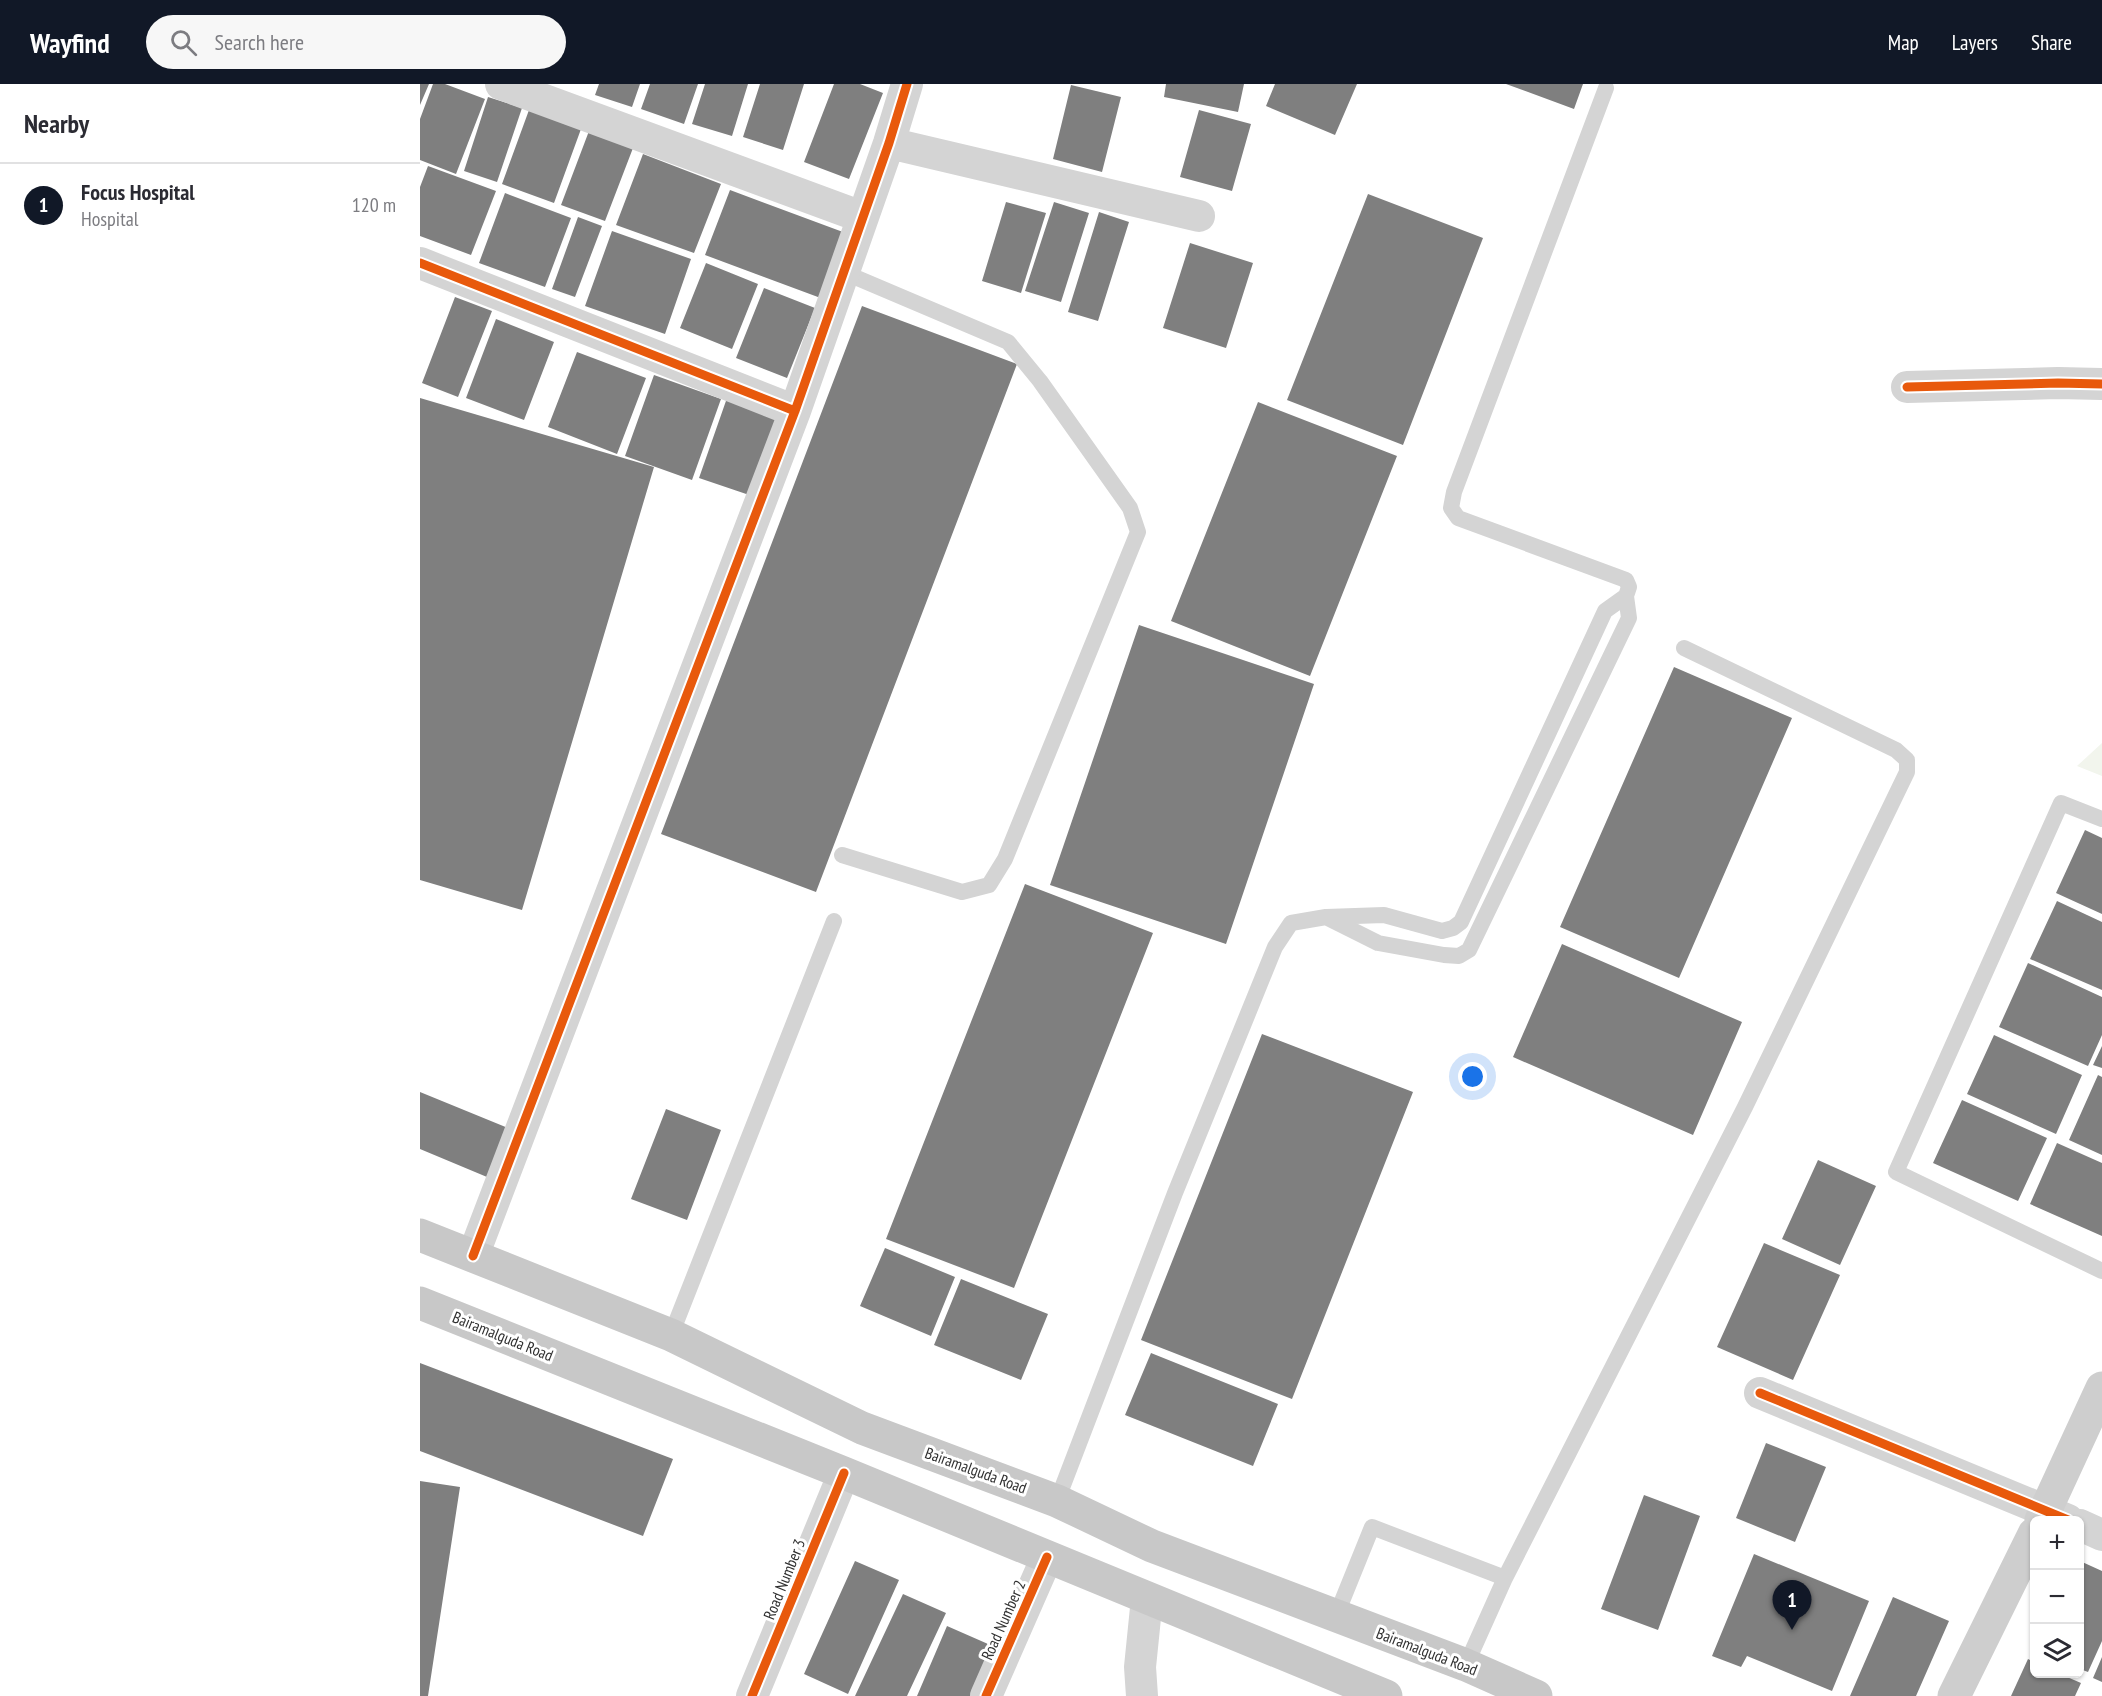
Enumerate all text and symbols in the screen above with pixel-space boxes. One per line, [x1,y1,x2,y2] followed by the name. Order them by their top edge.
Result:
[146,15,566,69] search box
[30,24,110,61] text: Wayfind
[167,26,200,59] icon: search
[215,28,304,56] text: Search here
[1888,29,1919,56] text: Map
[1952,29,1998,56] text: Layers
[2031,29,2072,56] text: Share
[24,107,89,140] text: Nearby
[81,178,195,206] text: Focus Hospital
[39,192,48,218] text: 1
[352,192,396,218] text: 120 m
[81,206,138,232] text: Hospital
[1458,1062,1487,1091] your location
[450,1307,556,1365] street label: Bairamalguda Road
[922,1442,1030,1498] street label: Bairamalguda Road
[2030,1516,2084,1678] map controls
[2030,1516,2084,1570] button: +
[759,1536,809,1622] street label: Road Number 3
[2030,1570,2084,1624] button: −
[977,1577,1029,1663] street label: Road Number 2
[1772,1580,1812,1630] pin: 1
[1374,1623,1480,1679] street label: Bairamalguda Road
[2030,1624,2084,1678] button: layers

